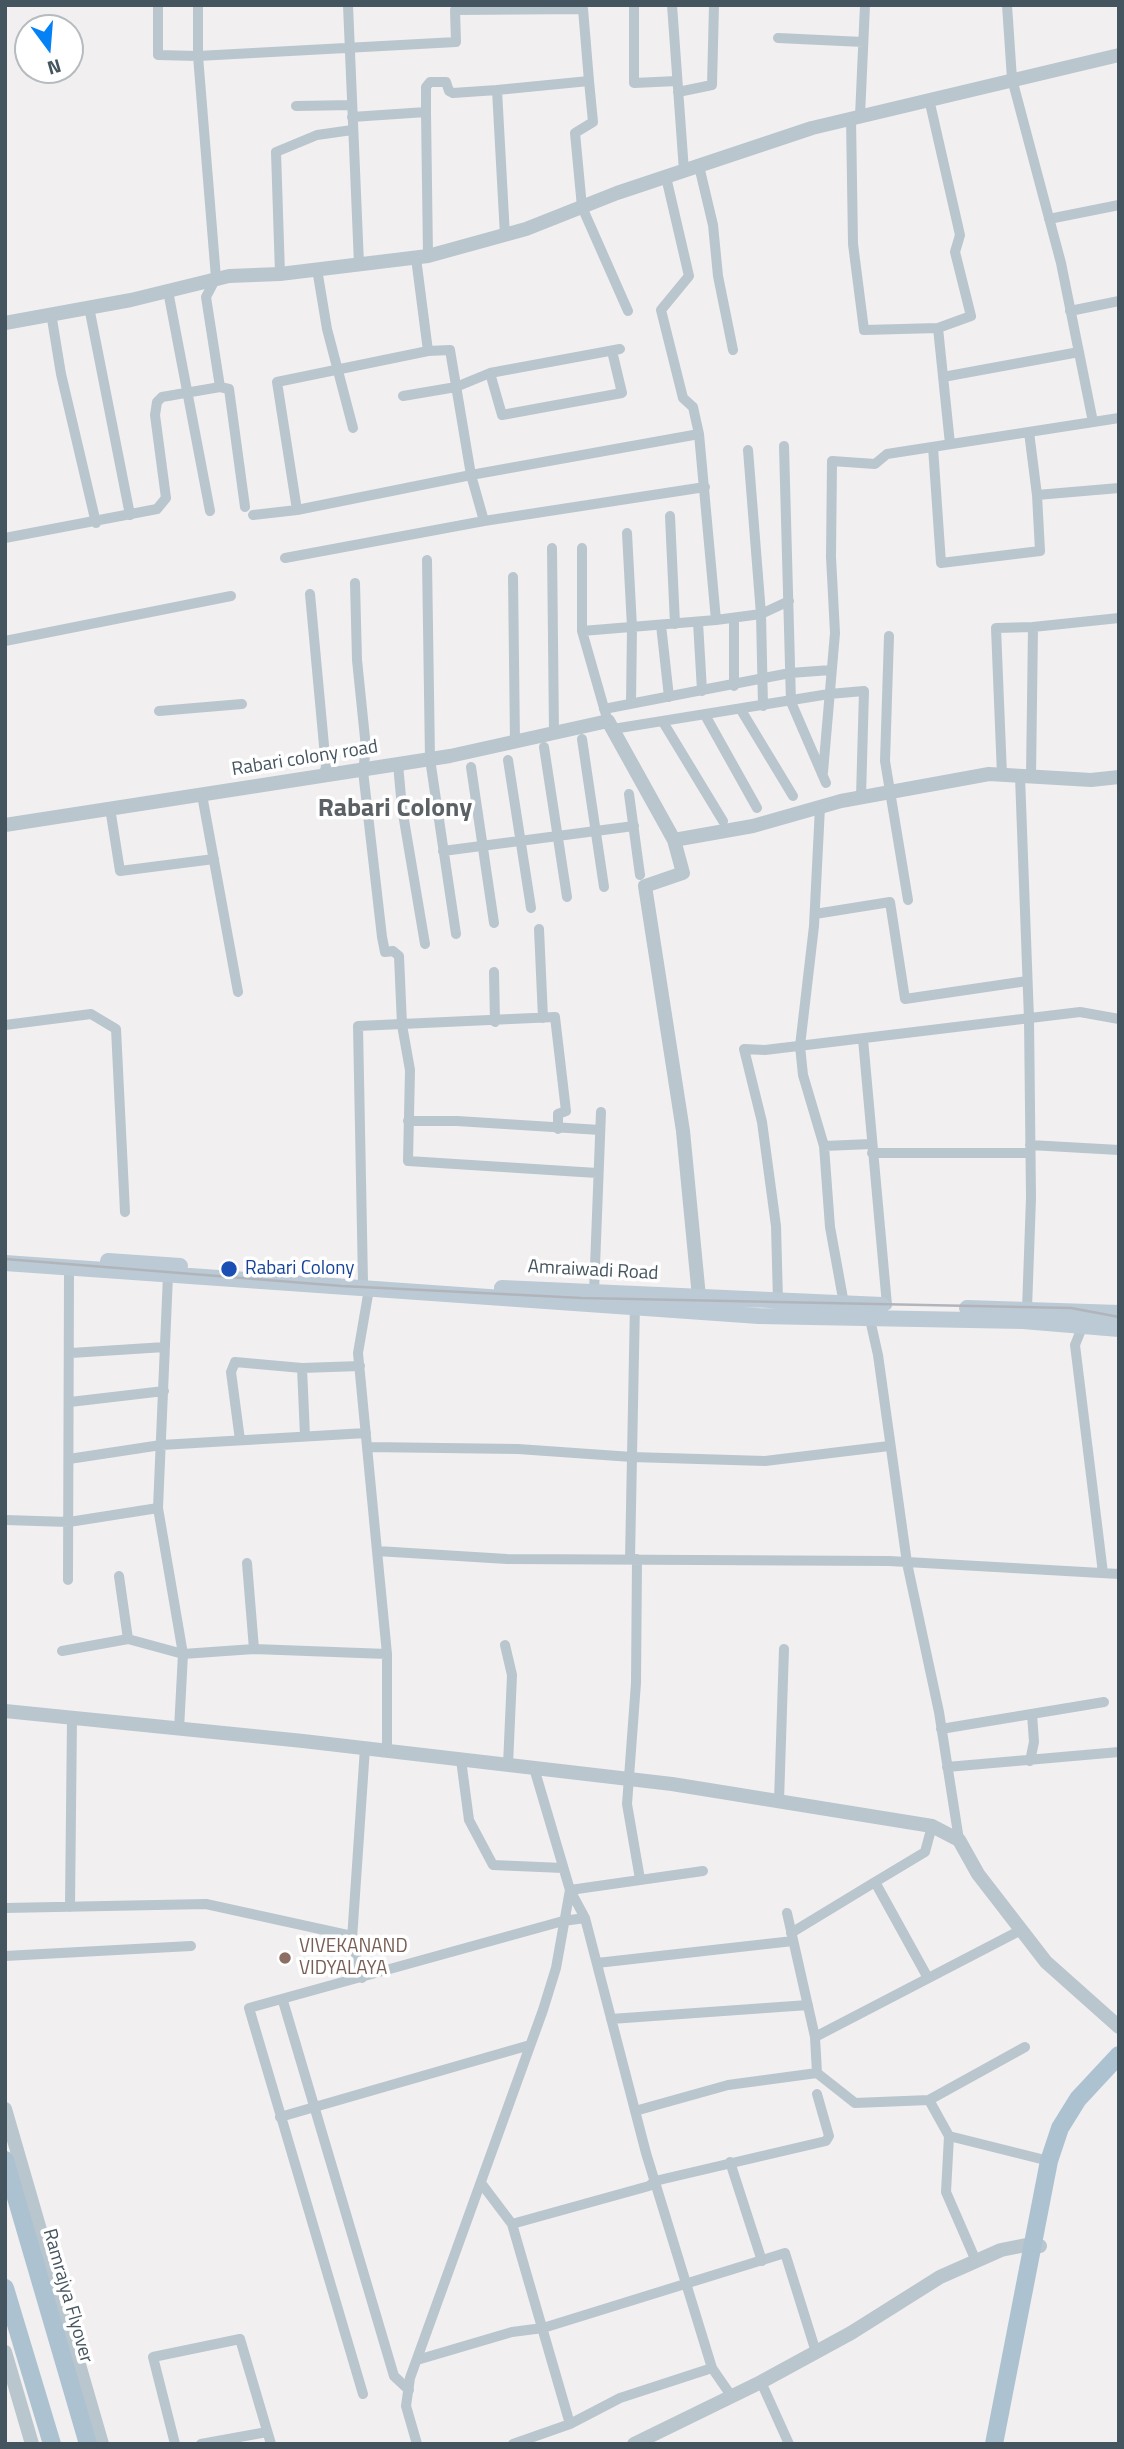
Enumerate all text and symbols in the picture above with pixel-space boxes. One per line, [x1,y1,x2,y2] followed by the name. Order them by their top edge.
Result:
[14,14,84,84] north arrow
[44,52,65,83] text: N
[230,736,380,782] street label: Rabari colony road
[318,794,472,826] district label: Rabari Colony
[527,1256,659,1286] street label: Amraiwadi Road
[245,1258,355,1280] place label: Rabari Colony
[219,1259,239,1279] marker: Rabari Colony
[299,1936,408,1980] place label: VIVEKANAND VIDYALAYA
[277,1950,293,1966] marker: VIVEKANAND VIDYALAYA
[37,2226,97,2366] street label: Ramrajya Flyover

